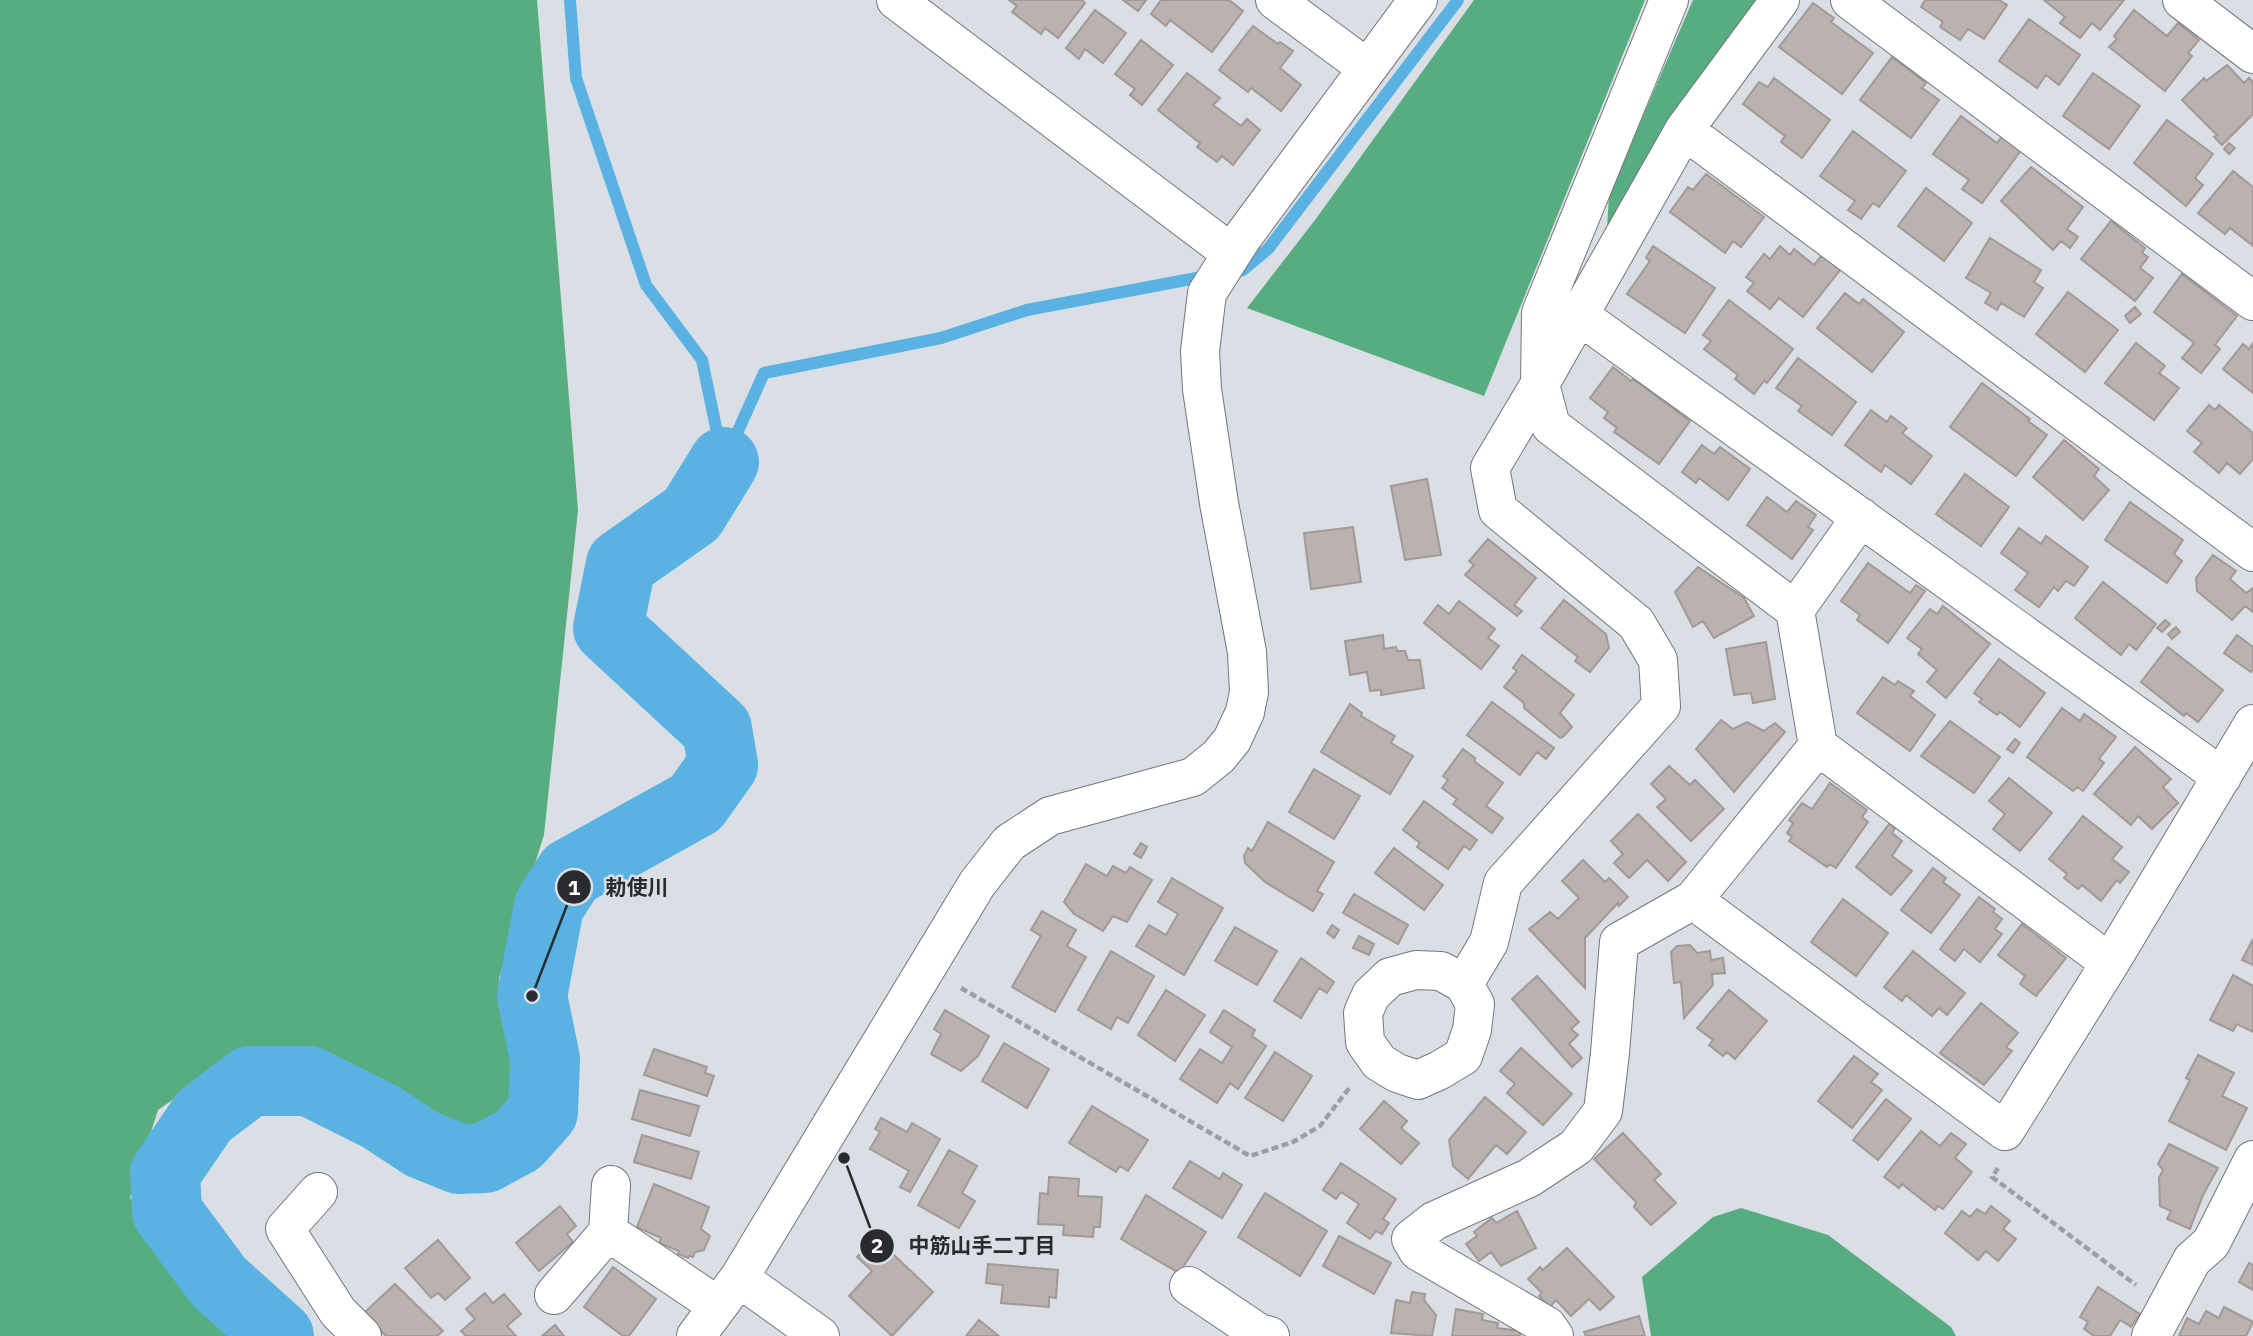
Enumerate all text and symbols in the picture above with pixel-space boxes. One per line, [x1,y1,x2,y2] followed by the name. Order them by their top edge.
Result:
[557,866,683,908] callout: 勅使川
[568,873,581,901] text: 1
[606,873,669,901] text: 勅使川
[860,1225,1070,1267] callout: 中筋山手二丁目
[871,1231,883,1259] text: 2
[909,1231,1056,1259] text: 中筋山手二丁目

